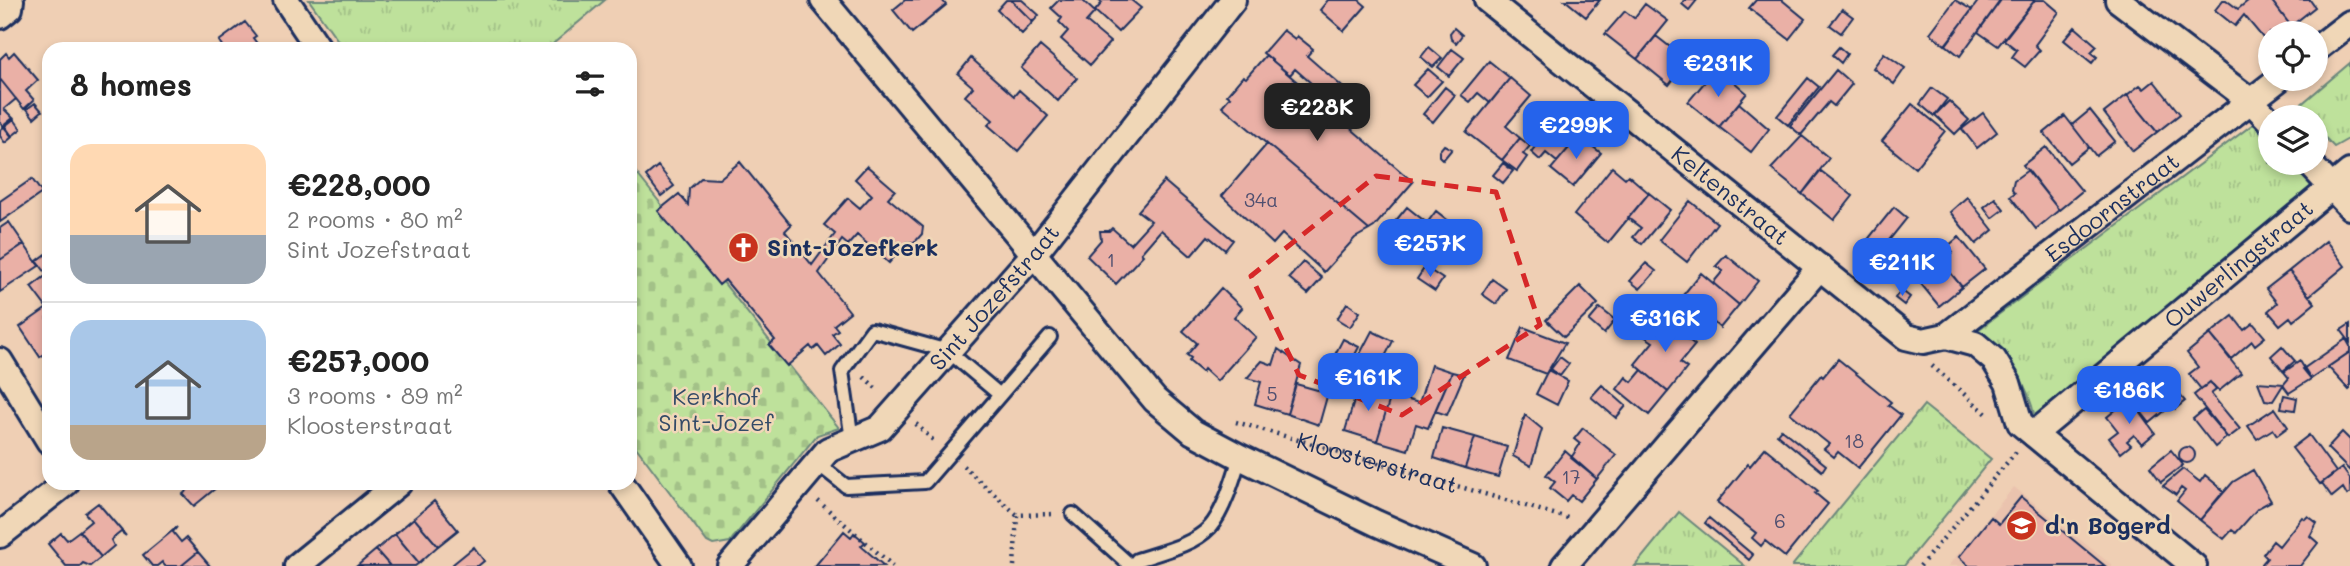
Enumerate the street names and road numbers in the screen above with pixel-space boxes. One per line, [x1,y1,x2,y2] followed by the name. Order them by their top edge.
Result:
[1666,138,1796,251] street label: Keltenstraat
[2038,145,2185,268] street label: Esdoornstraat
[2157,193,2319,334] street label: Ouwerlingstraat
[922,218,1066,376] street label: Sint Jozefstraat
[1294,424,1461,499] street label: Kloosterstraat

